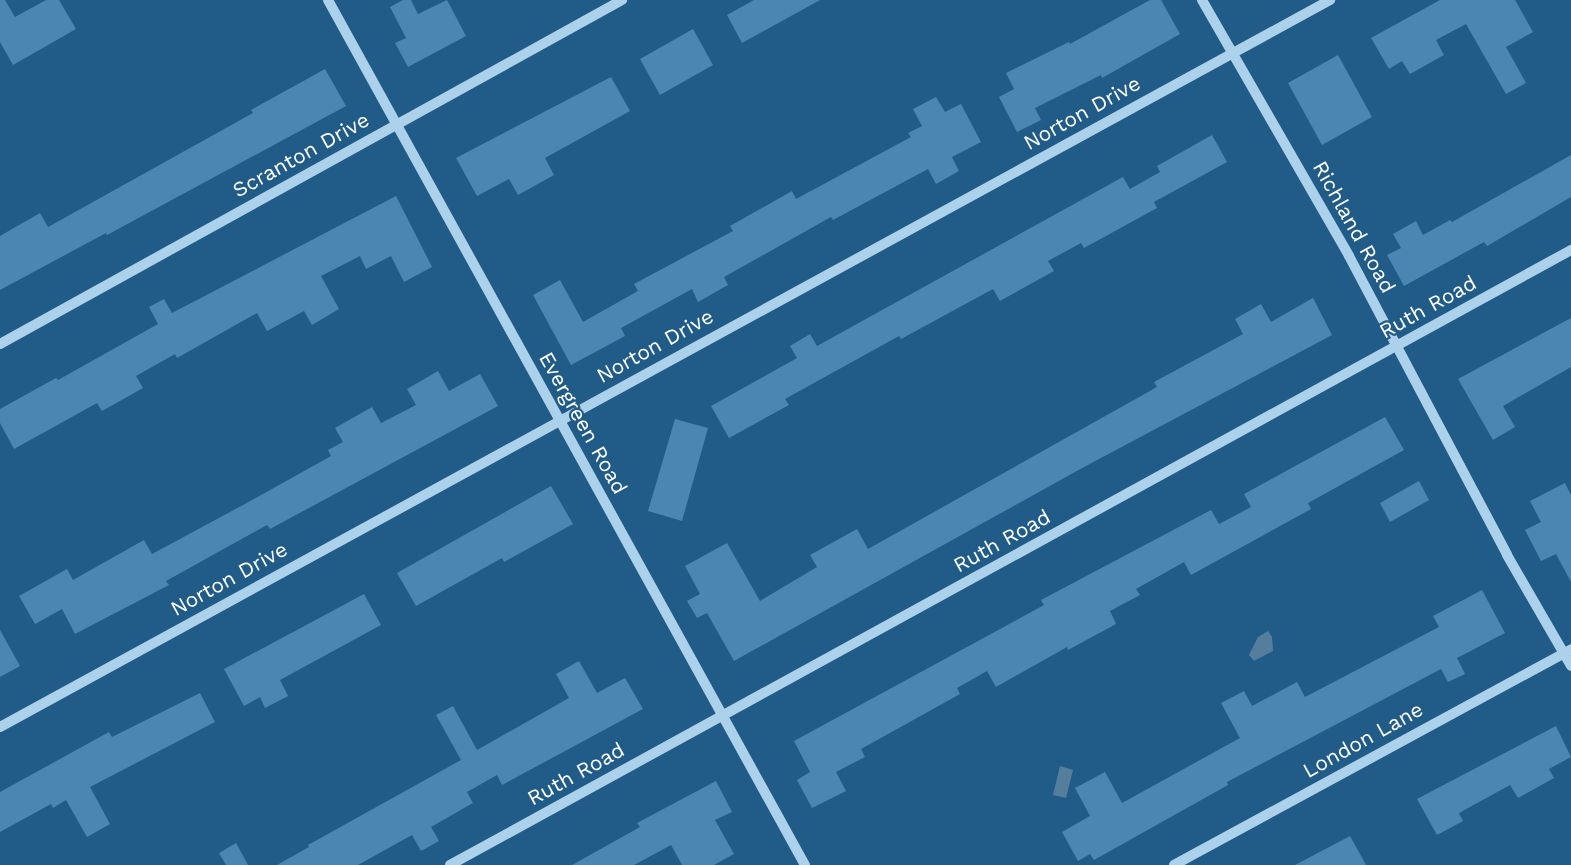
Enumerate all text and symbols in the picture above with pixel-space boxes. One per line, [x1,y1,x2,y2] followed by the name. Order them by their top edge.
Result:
[1019,71,1145,155] street label: Norton Drive
[228,107,374,203] street label: Scranton Drive
[1307,157,1401,297] street label: Richland Road
[1375,270,1481,344] street label: Ruth Road
[592,304,718,388] street label: Norton Drive
[533,347,633,499] street label: Evergreen Road
[949,504,1055,578] street label: Ruth Road
[166,537,292,621] street label: Norton Drive
[1299,697,1427,783] street label: London Lane
[523,737,629,811] street label: Ruth Road

